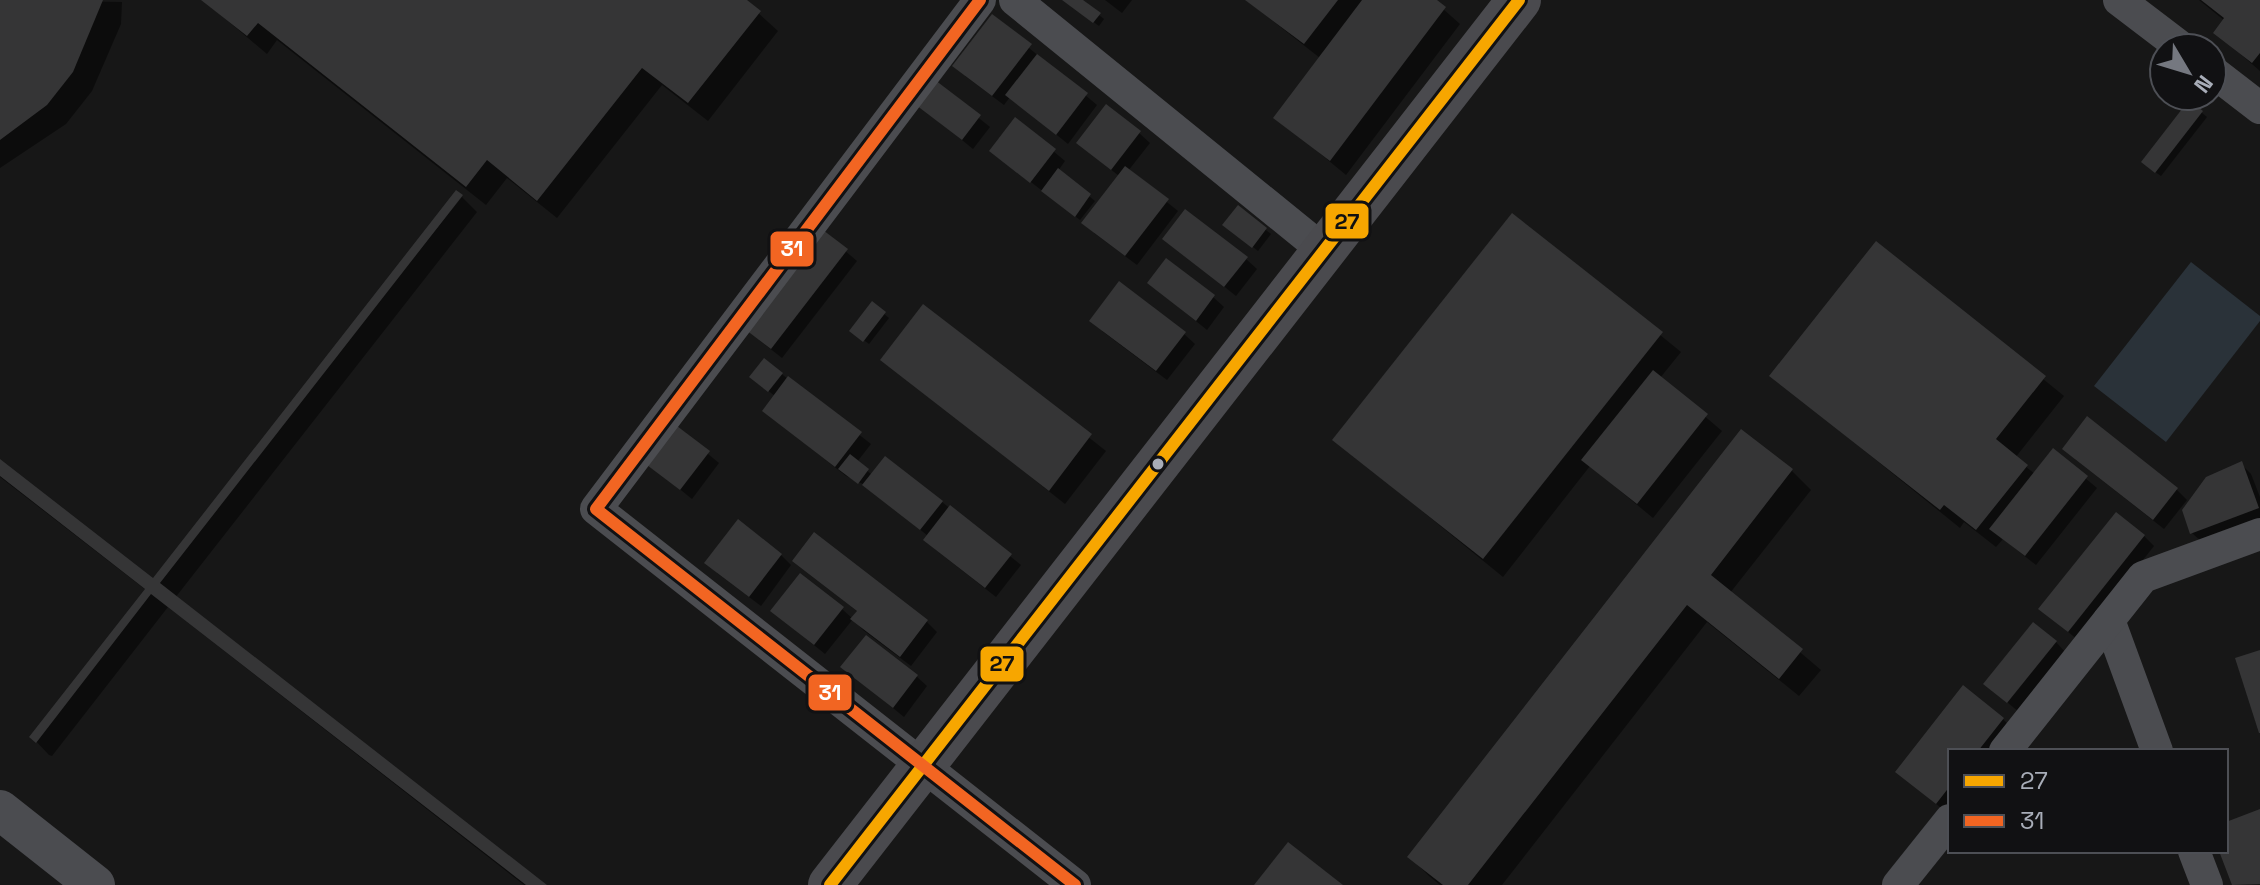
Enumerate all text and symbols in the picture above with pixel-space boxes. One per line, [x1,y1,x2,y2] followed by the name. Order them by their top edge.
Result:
[2148,32,2228,112] north arrow
[2188,70,2219,99] text: N
[1324,202,1370,240] line badge: 27
[1334,207,1360,235] text: 27
[769,230,815,268] line badge: 31
[781,234,803,262] text: 31
[1150,456,1166,472] unlabelled marker
[979,645,1025,683] line badge: 27
[989,649,1015,677] text: 27
[807,673,853,712] line badge: 31
[819,678,841,706] text: 31
[1948,749,2228,853] legend
[2020,765,2048,796] text: 27
[2020,805,2044,836] text: 31

